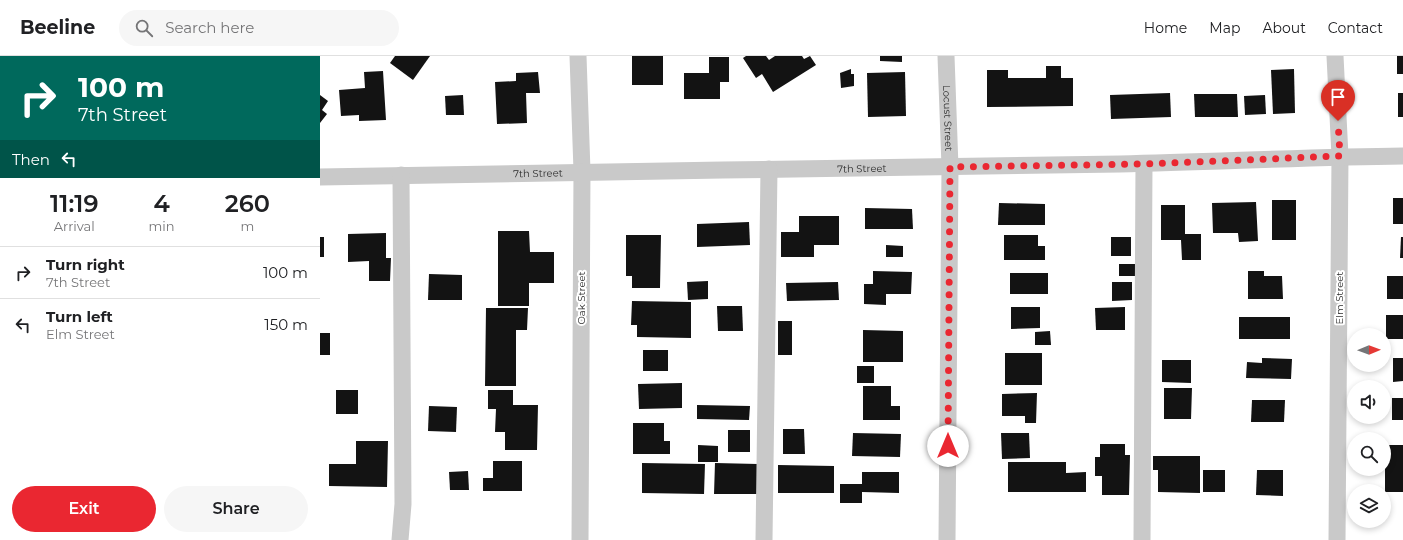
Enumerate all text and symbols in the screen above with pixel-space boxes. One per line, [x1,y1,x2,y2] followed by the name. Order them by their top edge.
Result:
[119,10,399,46] search box
[20,16,95,39] text: Beeline
[133,17,155,39] icon: search
[165,18,254,37] text: Search here
[1144,19,1187,37] text: Home
[1209,19,1240,37] text: Map
[1262,19,1306,37] text: About
[1328,19,1383,37] text: Contact
[78,70,164,104] text: 100 m
[12,72,64,124] icon: right
[1321,80,1355,121] pin
[941,85,956,151] street label: Locust Street
[1327,86,1349,108] icon: arrive
[78,104,167,126] text: 7th Street
[58,148,80,170] icon: left
[12,150,50,169] text: Then
[837,161,887,175] street label: 7th Street
[513,166,563,180] street label: 7th Street
[50,189,98,218] text: 11:19
[153,189,170,218] text: 4
[225,189,270,218] text: 260
[54,218,95,234] text: Arrival
[149,218,175,234] text: min
[240,218,254,234] text: m
[46,255,125,274] text: Turn right
[12,262,34,284] icon: right
[263,263,308,282] text: 100 m
[575,271,588,325] street label: Oak Street
[1333,272,1346,324] street label: Elm Street
[46,274,110,290] text: 7th Street
[46,307,113,326] text: Turn left
[12,314,34,336] icon: left
[264,315,308,334] text: 150 m
[46,326,115,342] text: Elm Street
[1347,328,1391,372] north arrow
[1347,328,1391,528] map controls
[1347,380,1391,424] button: sound
[927,425,969,467] position arrow
[1347,432,1391,476] button: search
[1347,484,1391,528] button: layers
[12,486,156,532] button: Exit
[164,486,308,532] button: Share

